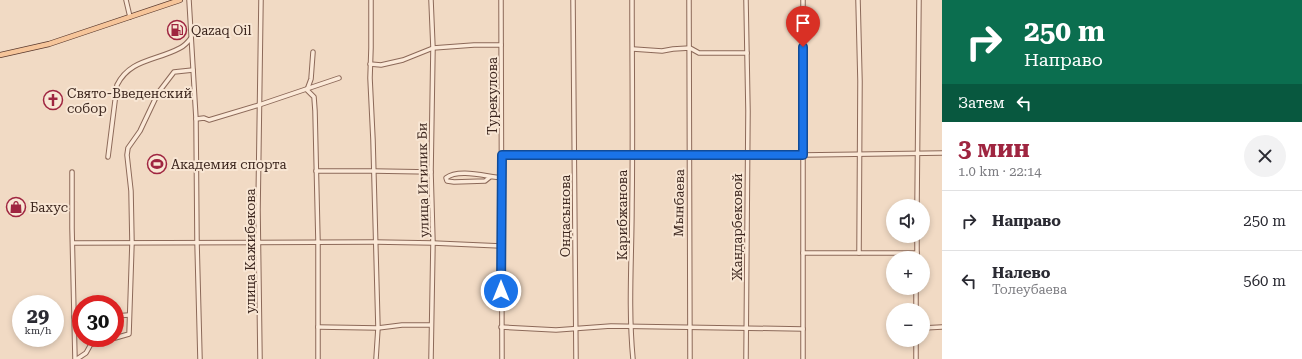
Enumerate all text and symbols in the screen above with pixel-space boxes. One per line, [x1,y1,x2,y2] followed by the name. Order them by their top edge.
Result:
[786,6,820,47] pin
[792,12,814,34] icon: arrive
[1024,15,1105,48] text: 250 m
[958,16,1010,68] icon: right
[166,19,188,41] fuel station icon: Qazaq Oil
[191,23,251,38] place label: Qazaq Oil
[1024,49,1103,70] text: Направо
[485,57,500,135] street label: Турекулова
[67,86,193,116] place label: Свято-Введенский собор
[42,89,64,111] church icon: Свято-Введенский собор
[1013,92,1035,114] icon: left
[958,94,1005,112] text: Затем
[414,122,432,238] street label: улица Игилик Би
[958,135,1030,163] text: 3 мин
[1244,135,1286,177] button: close
[146,153,168,175] sports icon: Академия спорта
[171,157,286,172] place label: Академия спорта
[958,164,1042,179] text: 1.0 km · 22:14
[671,169,687,237] street label: Мынбаева
[615,170,630,260] street label: Карибжанова
[730,173,745,281] street label: Жандарбековой
[558,175,573,257] street label: Ондасынова
[243,188,258,314] street label: улица Кажибекова
[5,196,27,218] shop icon: Бахус
[886,199,930,347] map controls
[886,199,930,243] button: sound
[30,200,68,215] place label: Бахус
[958,210,980,232] icon: right
[992,212,1061,230] text: Направо
[1243,212,1286,230] text: 250 m
[886,251,930,295] button: +
[992,264,1051,282] text: Налево
[480,270,522,312] position arrow
[958,270,980,292] icon: left
[1243,272,1286,290] text: 560 m
[992,282,1067,297] text: Толеубаева
[72,295,124,347] speed limit sign: 30
[886,303,930,347] button: −
[27,304,49,328] text: 29
[25,325,51,336] text: km/h

